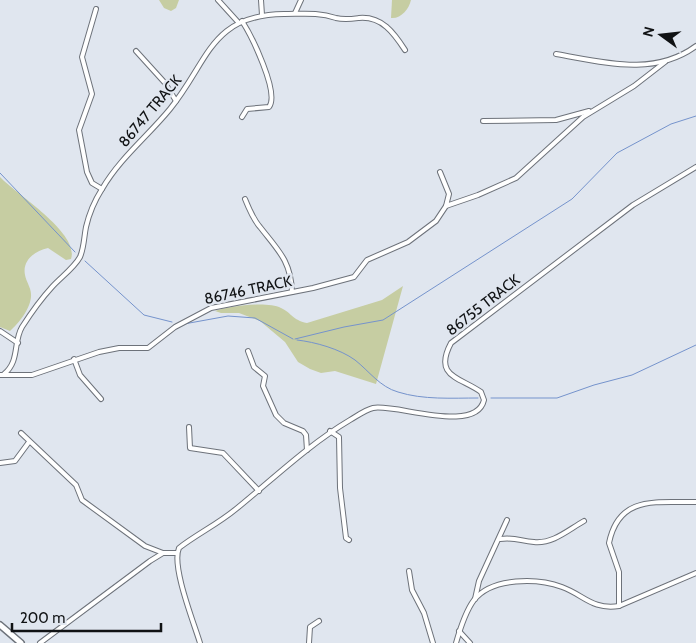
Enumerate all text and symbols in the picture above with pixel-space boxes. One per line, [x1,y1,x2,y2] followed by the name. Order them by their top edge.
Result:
[636,10,686,60] north arrow
[638,25,658,39] text: N
[115,71,185,150] street label: 86747 TRACK
[443,270,524,339] street label: 86755 TRACK
[203,272,294,308] street label: 86746 TRACK
[12,600,161,632] scale bar
[20,609,65,627] text: 200 m

